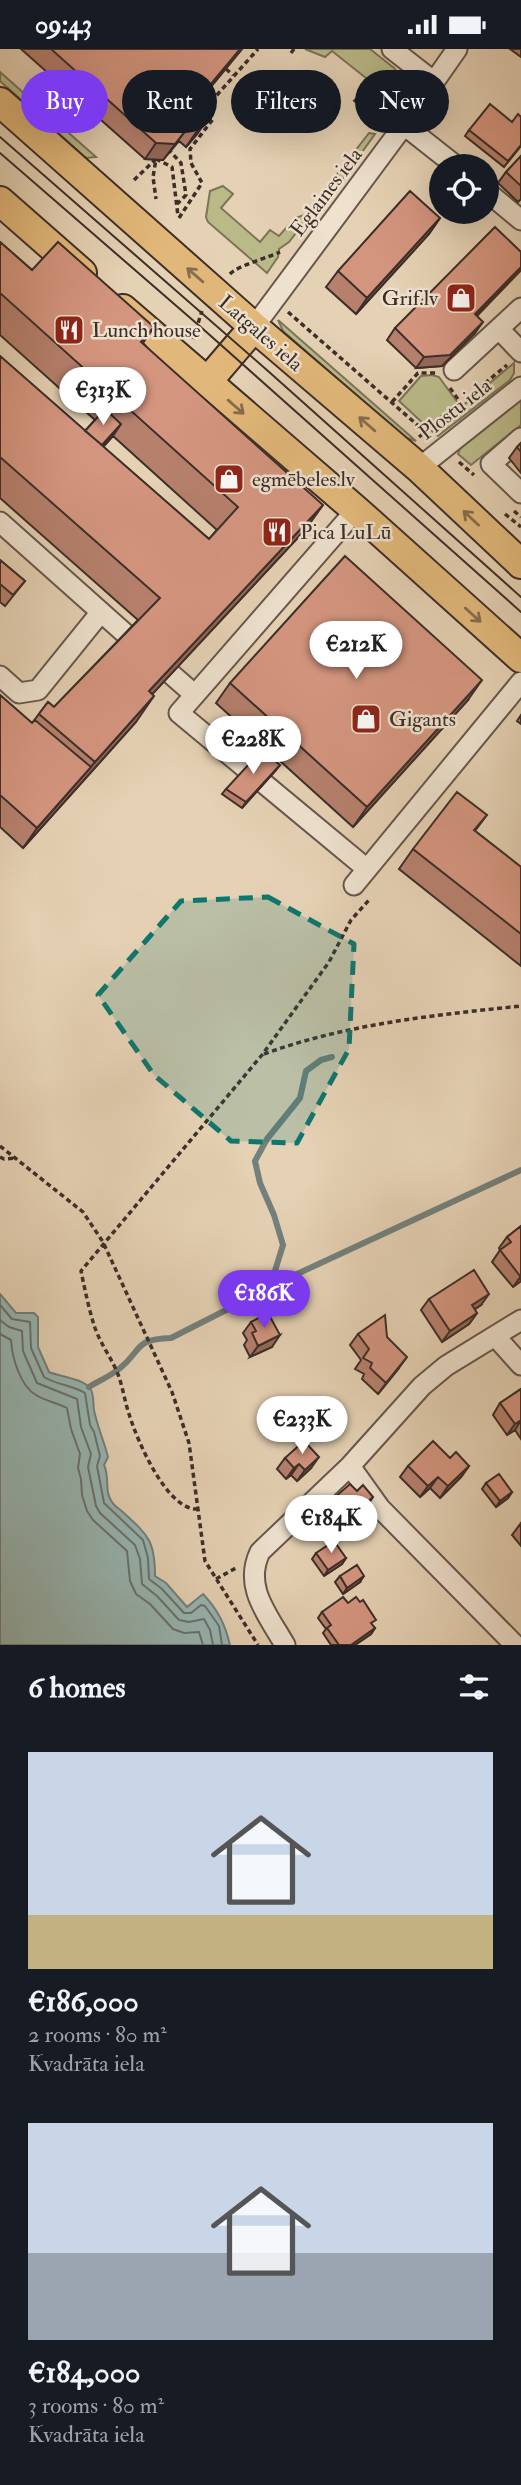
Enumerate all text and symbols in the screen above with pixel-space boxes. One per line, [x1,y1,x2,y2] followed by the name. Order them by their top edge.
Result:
[35,9,92,41] text: 09:43
[21,70,108,133] chip: Buy
[122,70,217,133] chip: Rent
[231,70,341,133] chip: Filters
[355,70,449,133] chip: New
[284,142,369,242] street label: Eglaines iela
[429,154,499,224] map controls
[429,154,499,224] button: locate
[186,267,204,283] one-way arrow
[444,281,478,315] shop icon: Grif.lv
[382,285,439,312] place label: Grif.lv
[213,289,309,378] street label: Latgales iela
[52,313,86,347] restaurant icon: Lunch house
[92,317,201,344] place label: Lunch house
[54,367,152,427] pin: €313K
[413,372,497,446] street label: Plostu iela
[75,375,131,404] text: €313K
[227,399,245,415] one-way arrow
[358,416,376,432] one-way arrow
[212,462,246,496] shop icon: egmēbeles.lv
[252,466,356,493] place label: egmēbeles.lv
[463,509,480,526] one-way arrow
[260,515,294,549] restaurant icon: Pica LuLū
[300,519,392,546] place label: Pica LuLū
[464,607,482,623] one-way arrow
[307,621,405,681] pin: €212K
[325,629,387,658] text: €212K
[349,702,383,736] shop icon: Gigants
[389,706,456,733] place label: Gigants
[204,717,302,776] pin: €228K
[221,724,285,753] text: €228K
[215,1271,313,1330] pin: €186K
[234,1278,294,1307] text: €186K
[253,1397,351,1456] pin: €233K
[273,1404,331,1433] text: €233K
[282,1495,380,1555] pin: €184K
[301,1503,361,1532] text: €184K
[455,1668,493,1706] icon: filters
[28,1669,126,1706] text: 6 homes
[198,1797,324,1923] icon: home
[28,1983,139,2020] text: €186,000
[28,2020,167,2049] text: 2 rooms · 80 m²
[28,2049,145,2078] text: Kvadrāta iela
[198,2168,324,2294] icon: home
[28,2354,140,2391] text: €184,000
[28,2391,164,2420] text: 3 rooms · 80 m²
[28,2420,145,2449] text: Kvadrāta iela

